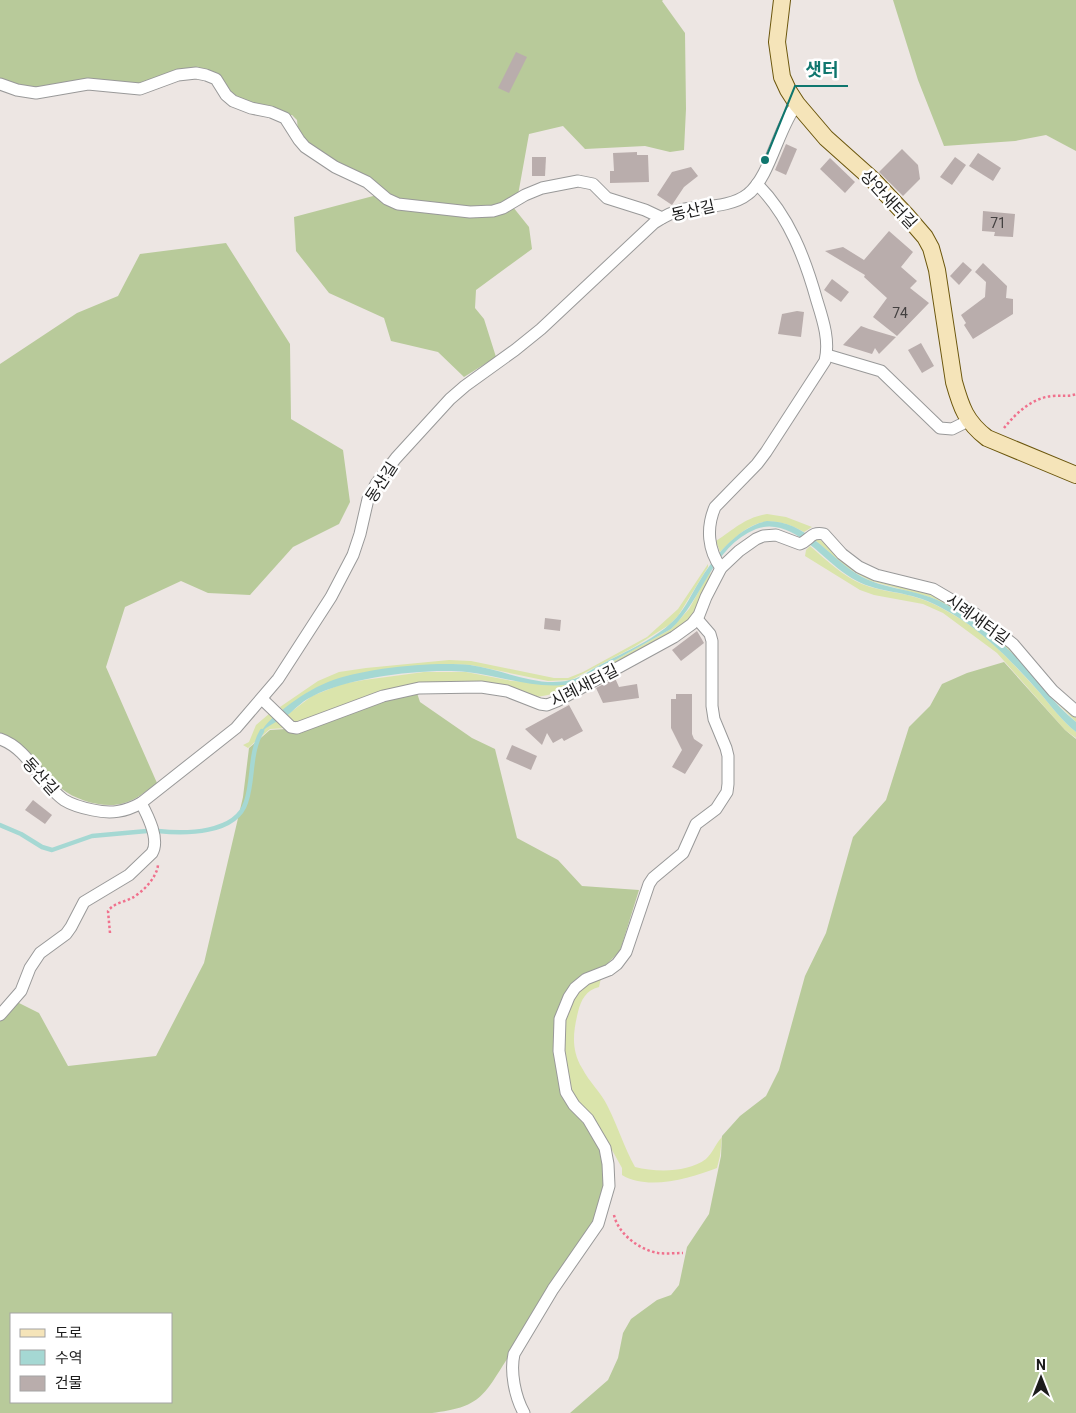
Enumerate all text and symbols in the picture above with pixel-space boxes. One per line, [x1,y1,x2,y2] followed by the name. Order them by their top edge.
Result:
[795,53,848,86] callout: 샛터
[805,59,839,80] text: 샛터
[857,166,921,233] street label: 상안새터길
[669,196,717,225] street label: 동산길
[990,215,1006,231] house number: 71
[892,305,908,321] house number: 74
[361,459,401,506] street label: 동산길
[942,590,1013,649] street label: 시례새터길
[547,660,621,711] street label: 시례새터길
[19,754,62,799] street label: 동산길
[10,1313,172,1403] legend
[55,1324,83,1342] text: 도로
[55,1349,83,1367] text: 수역
[1016,1353,1066,1403] north arrow
[1036,1357,1046,1373] text: N
[55,1374,83,1392] text: 건물

